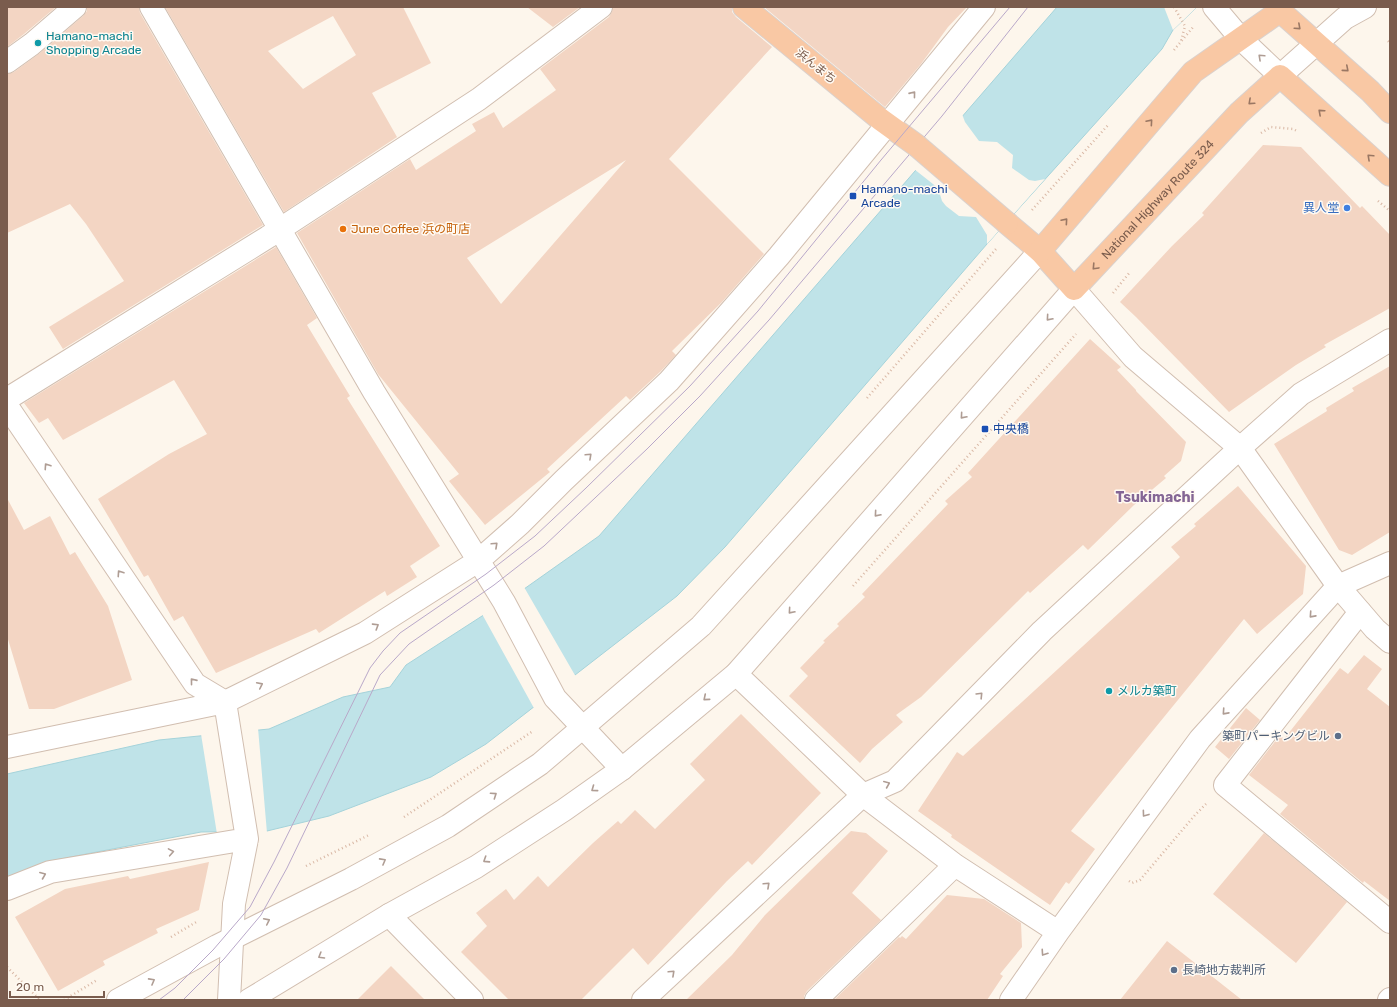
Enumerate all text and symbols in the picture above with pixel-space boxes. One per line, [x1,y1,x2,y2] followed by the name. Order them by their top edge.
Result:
[1293,23,1301,30] one-way arrow
[46,29,142,57] place label: Hamano-machi Shopping Arcade
[33,38,43,48] marker: Hamano-machi Shopping Arcade
[793,45,839,87] street label: 浜んまち
[1258,54,1266,62] one-way arrow
[1341,65,1348,72] one-way arrow
[909,92,916,99] one-way arrow
[1249,97,1256,104] one-way arrow
[1318,110,1326,117] one-way arrow
[1146,120,1153,127] one-way arrow
[1099,137,1218,262] street label: National Highway Route 324
[1367,154,1375,161] one-way arrow
[861,182,948,210] place label: Hamano-machi Arcade
[848,191,858,201] marker: Hamano-machi Arcade
[1303,201,1339,215] place label: 異人堂
[1342,203,1352,213] marker: 異人堂
[1061,218,1068,226] one-way arrow
[351,222,470,236] place label: June Coffee 浜の町店
[338,224,348,234] marker: June Coffee 浜の町店
[1092,262,1099,270] one-way arrow
[1046,314,1053,321] one-way arrow
[960,411,967,419] one-way arrow
[993,422,1029,436] place label: 中央橋
[980,424,990,434] marker: 中央橋
[584,453,592,461] one-way arrow
[45,463,52,470] one-way arrow
[1115,489,1195,506] district label: Tsukimachi
[875,509,882,516] one-way arrow
[490,543,498,550] one-way arrow
[118,571,125,578] one-way arrow
[789,607,796,614] one-way arrow
[1309,610,1317,618] one-way arrow
[372,623,379,631] one-way arrow
[191,678,198,685] one-way arrow
[256,682,263,690] one-way arrow
[1117,684,1177,698] place label: メルカ築町
[1104,686,1114,696] marker: メルカ築町
[976,692,983,700] one-way arrow
[704,694,711,701] one-way arrow
[1223,707,1230,714] one-way arrow
[1222,729,1330,743] place label: 築町パーキングビル
[1333,731,1343,741] marker: 築町パーキングビル
[884,781,891,789] one-way arrow
[592,784,599,791] one-way arrow
[490,792,497,800] one-way arrow
[1142,810,1150,817] one-way arrow
[168,848,174,856] one-way arrow
[483,856,490,863] one-way arrow
[379,859,386,866] one-way arrow
[40,871,47,879] one-way arrow
[762,882,770,889] one-way arrow
[263,918,270,925] one-way arrow
[1041,949,1049,956] one-way arrow
[318,951,325,958] one-way arrow
[1182,963,1266,977] place label: 長崎地方裁判所
[1169,965,1179,975] marker: 長崎地方裁判所
[667,971,675,978] one-way arrow
[10,973,104,999] scale bar
[148,979,155,986] one-way arrow
[16,980,44,994] text: 20 m

